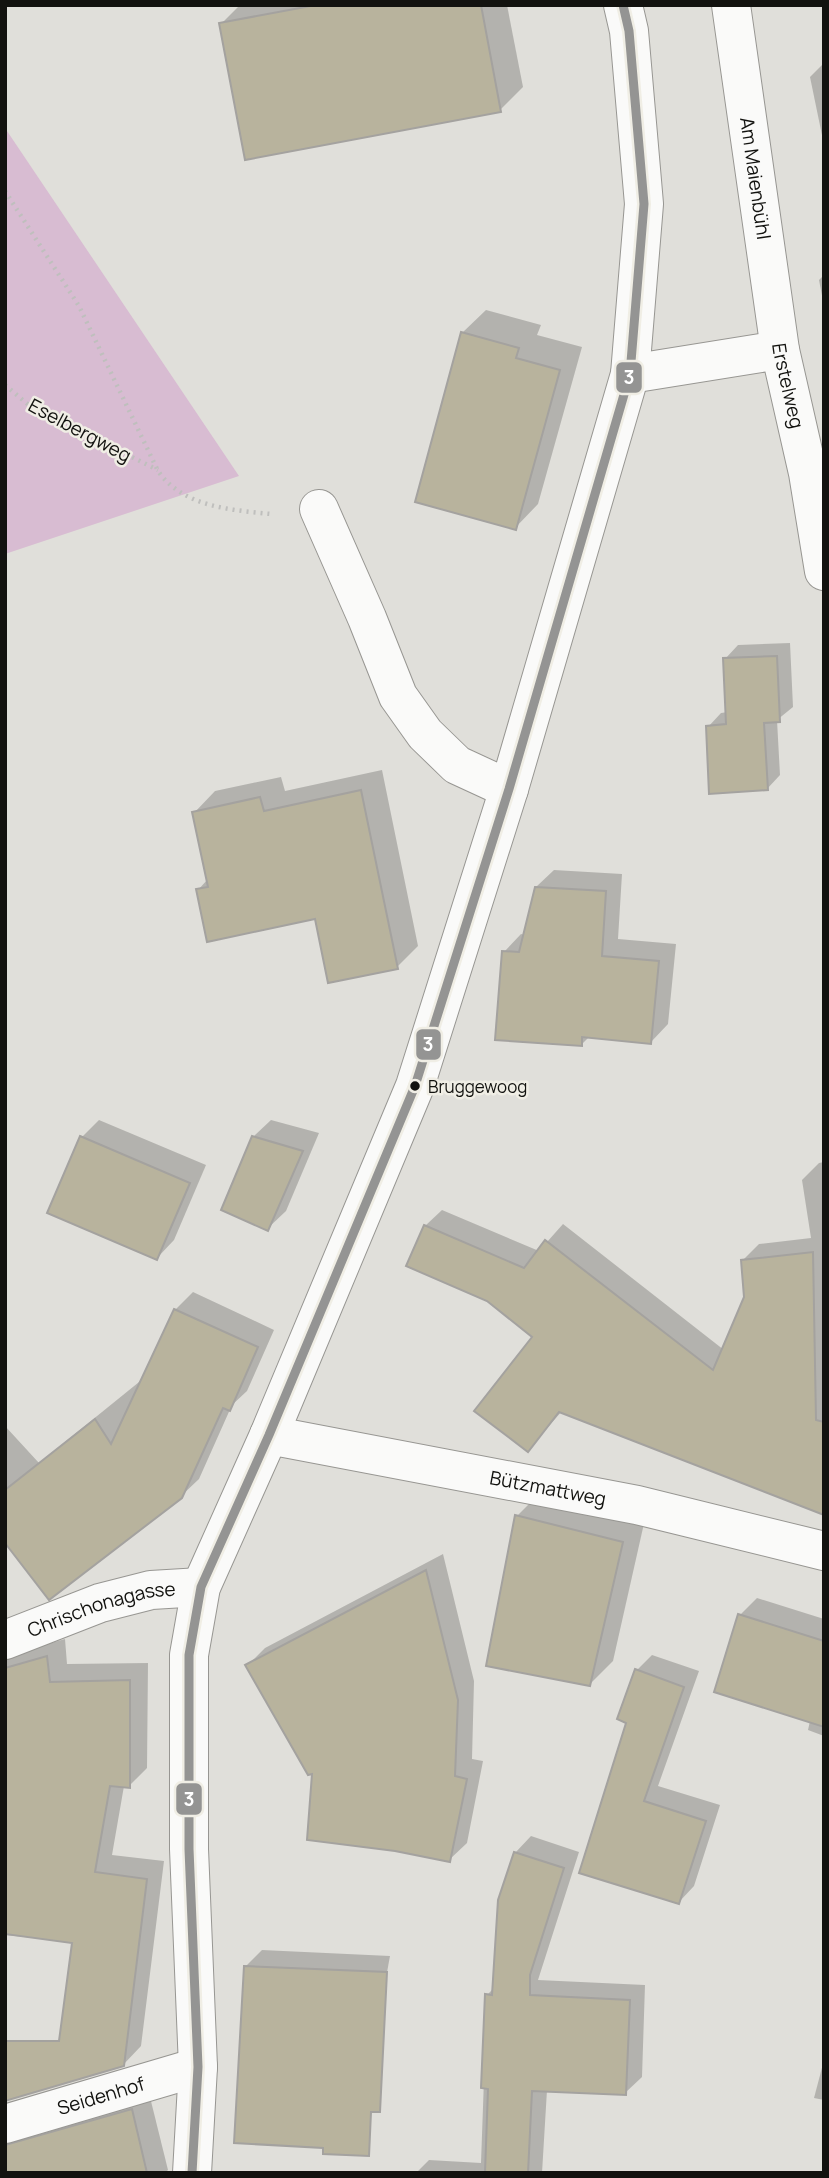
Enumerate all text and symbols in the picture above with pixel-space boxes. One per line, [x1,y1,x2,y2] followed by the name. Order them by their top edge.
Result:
[734,115,777,241] street label: Am Maienbühl
[766,341,810,431] street label: Erstelweg
[615,361,643,394] line badge: 3
[623,364,635,390] text: 3
[24,392,136,468] street label: Eselbergweg
[415,1028,442,1061] line badge: 3
[422,1031,434,1057] text: 3
[428,1075,527,1098] place label: Bruggewoog
[408,1079,422,1093] marker: Bruggewoog
[488,1464,608,1512] street label: Bützmattweg
[24,1576,176,1643] street label: Chrischonagasse
[175,1782,203,1816] line badge: 3
[183,1786,195,1812] text: 3
[54,2070,148,2121] street label: Seidenhof

